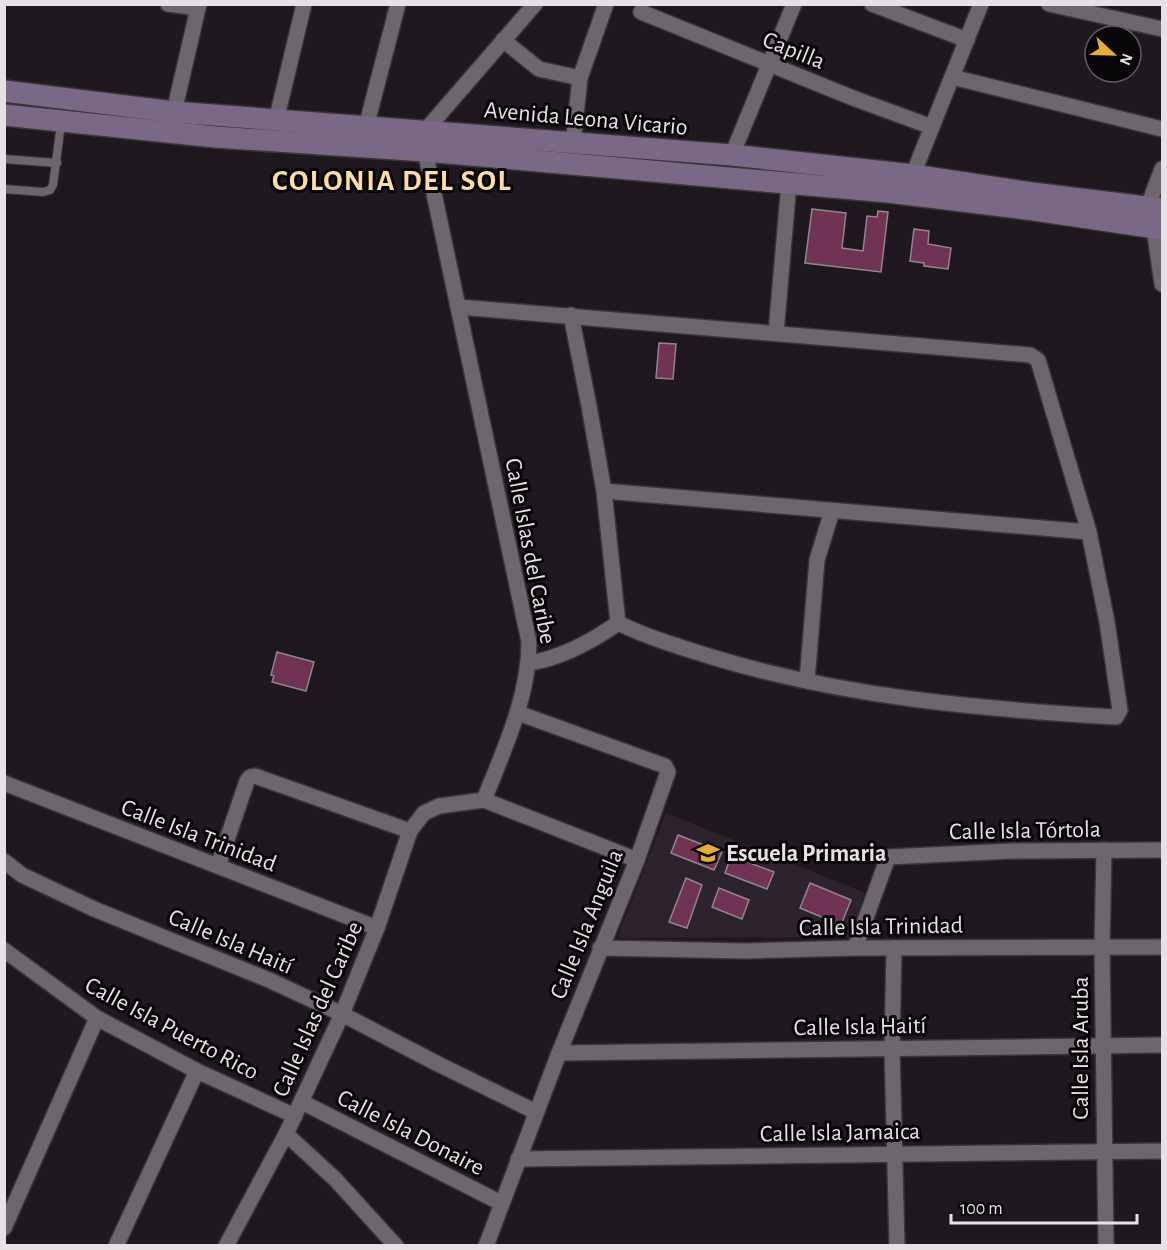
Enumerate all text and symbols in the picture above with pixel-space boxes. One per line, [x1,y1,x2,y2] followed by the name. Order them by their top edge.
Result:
[1083,24,1143,84] north arrow
[759,28,828,74] street label: Capilla
[1116,51,1135,67] text: N
[483,98,689,140] street label: Avenida Leona Vicario
[272,166,512,196] district label: COLONIA DEL SOL
[500,456,560,646] street label: Calle Islas del Caribe
[118,795,280,877] street label: Calle Isla Trinidad
[949,818,1101,844] street label: Calle Isla Tórtola
[695,840,721,866] school or university icon: Escuela Primaria
[726,842,887,866] place label: Escuela Primaria
[546,846,628,1003] street label: Calle Isla Anguila
[165,905,296,979] street label: Calle Isla Haití
[799,914,963,940] street label: Calle Isla Trinidad
[269,918,367,1101] street label: Calle Islas del Caribe
[81,973,262,1085] street label: Calle Isla Puerto Rico
[1069,976,1093,1120] street label: Calle Isla Aruba
[794,1014,927,1040] street label: Calle Isla Haití
[333,1086,488,1180] street label: Calle Isla Donaire
[760,1120,920,1146] street label: Calle Isla Jamaica
[951,1187,1137,1225] scale bar
[960,1200,1003,1218] text: 100 m

